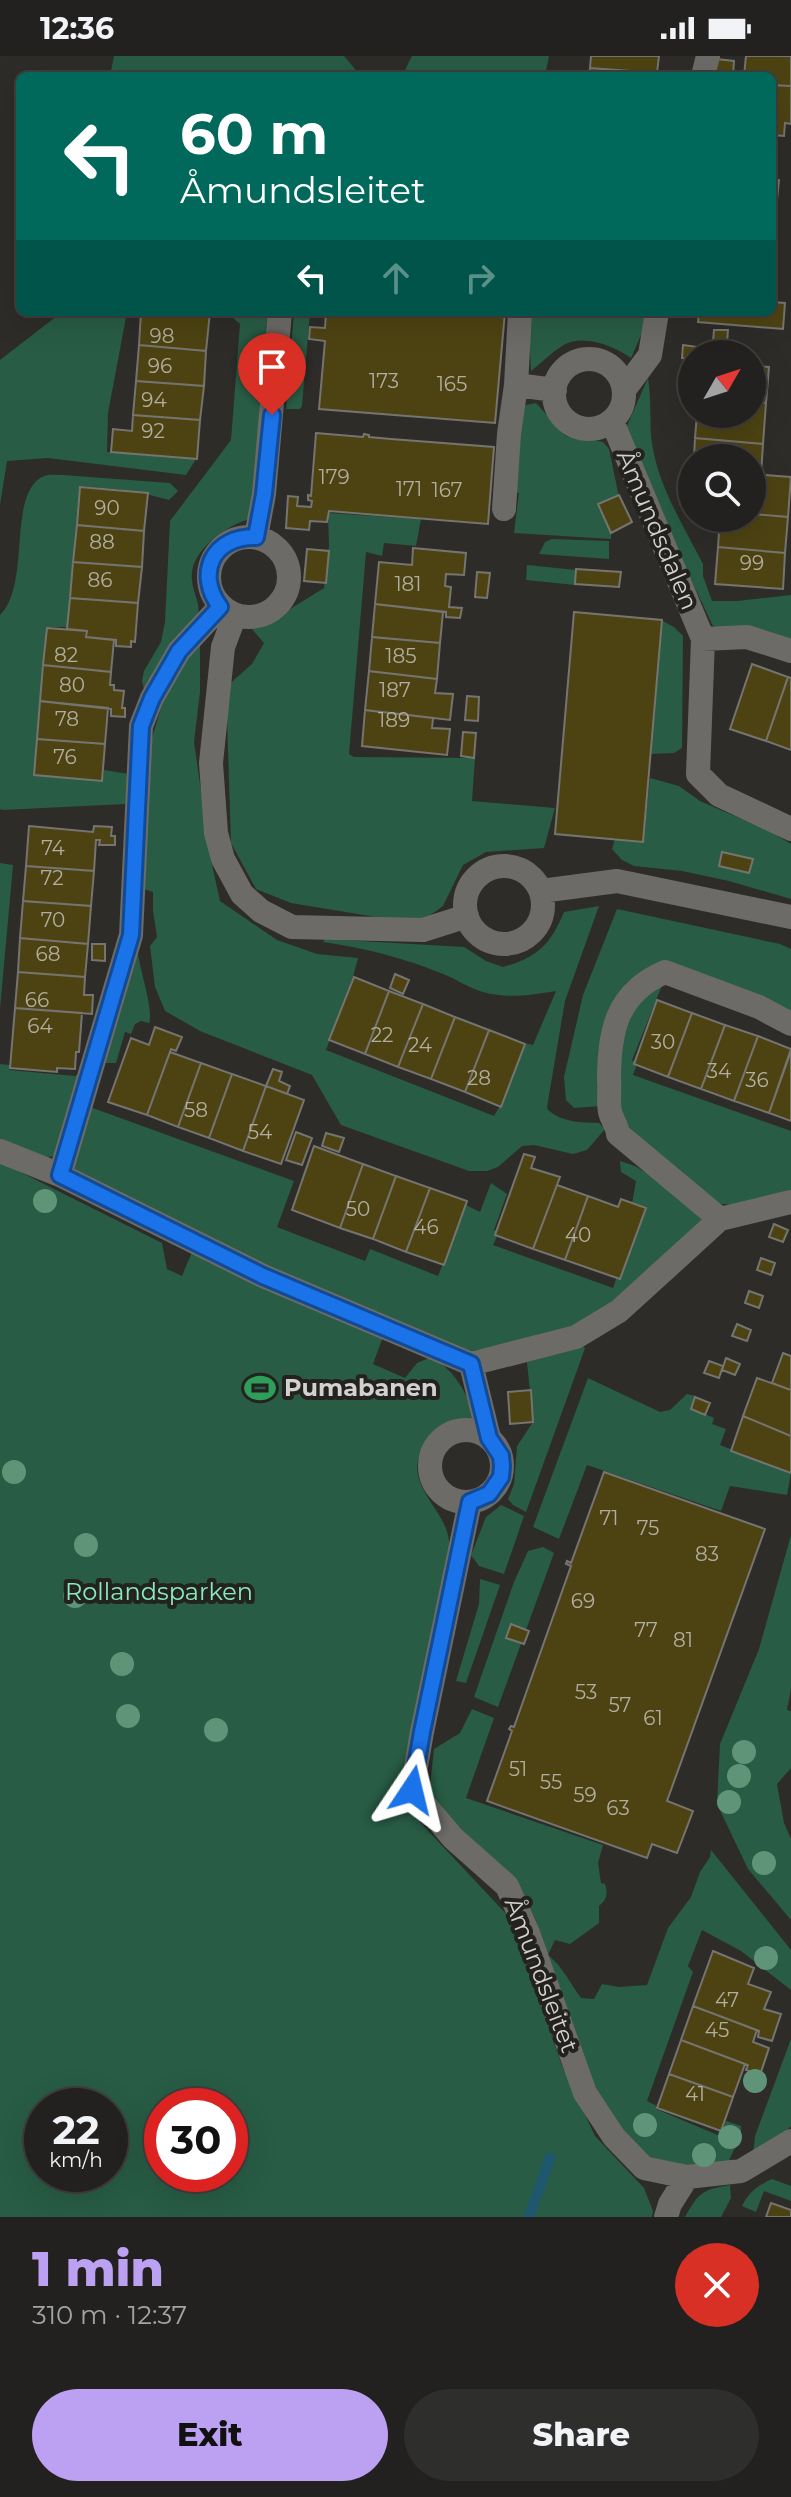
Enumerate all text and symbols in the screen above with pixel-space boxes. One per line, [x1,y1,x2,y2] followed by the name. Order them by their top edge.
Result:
[40,10,114,47] text: 12:36
[180,100,328,168] text: 60 m
[48,104,152,208] icon: left
[180,168,426,212] text: Åmundsleitet
[290,256,334,300] icon: left
[374,256,418,300] icon: ahead
[458,256,502,300] icon: right
[150,324,174,348] house number: 98
[238,333,306,415] pin
[678,340,766,428] north arrow
[678,340,766,532] map controls
[250,345,294,389] icon: arrive
[148,354,172,378] house number: 96
[369,369,399,393] house number: 173
[437,372,467,396] house number: 165
[141,388,167,412] house number: 94
[141,419,165,443] house number: 92
[678,444,766,532] button: search
[611,446,704,614] street label: Åmundsdalen
[318,465,350,489] house number: 179
[396,477,422,501] house number: 171
[431,478,463,502] house number: 167
[94,496,120,520] house number: 90
[89,530,115,554] house number: 88
[740,551,764,575] house number: 99
[88,568,112,592] house number: 86
[394,572,422,596] house number: 181
[54,643,78,667] house number: 82
[385,644,417,668] house number: 185
[59,673,85,697] house number: 80
[379,678,411,702] house number: 187
[55,707,79,731] house number: 78
[378,708,410,732] house number: 189
[53,745,77,769] house number: 76
[41,836,65,860] house number: 74
[40,866,64,890] house number: 72
[41,908,65,932] house number: 70
[36,942,60,966] house number: 68
[25,988,49,1012] house number: 66
[27,1014,53,1038] house number: 64
[371,1023,393,1047] house number: 22
[651,1030,675,1054] house number: 30
[408,1033,432,1057] house number: 24
[707,1059,731,1083] house number: 34
[467,1066,491,1090] house number: 28
[745,1068,769,1092] house number: 36
[184,1098,208,1122] house number: 58
[248,1120,272,1144] house number: 54
[346,1197,370,1221] house number: 50
[413,1215,439,1239] house number: 46
[565,1223,591,1247] house number: 40
[243,1371,277,1405] sports icon: Pumabanen
[284,1373,438,1402] place label: Pumabanen
[599,1506,619,1530] house number: 71
[637,1516,659,1540] house number: 75
[695,1542,719,1566] house number: 83
[65,1577,253,1606] park label: Rollandsparken
[571,1589,595,1613] house number: 69
[634,1618,658,1642] house number: 77
[673,1628,693,1652] house number: 81
[575,1680,597,1704] house number: 53
[609,1693,631,1717] house number: 57
[643,1706,663,1730] house number: 61
[370,1748,454,1832] position arrow
[509,1757,527,1781] house number: 51
[540,1770,562,1794] house number: 55
[573,1783,597,1807] house number: 59
[606,1796,630,1820] house number: 63
[499,1893,584,2057] street label: Åmundsleitet
[715,1988,739,2012] house number: 47
[705,2018,729,2042] house number: 45
[685,2082,705,2106] house number: 41
[144,2088,248,2192] speed limit sign: 30
[52,2105,100,2154] text: 22
[49,2148,103,2172] text: km/h
[32,2240,164,2298] text: 1 min
[675,2243,759,2327] button: close
[32,2299,187,2331] text: 310 m · 12:37
[32,2389,388,2481] button: Exit
[404,2389,759,2481] button: Share

